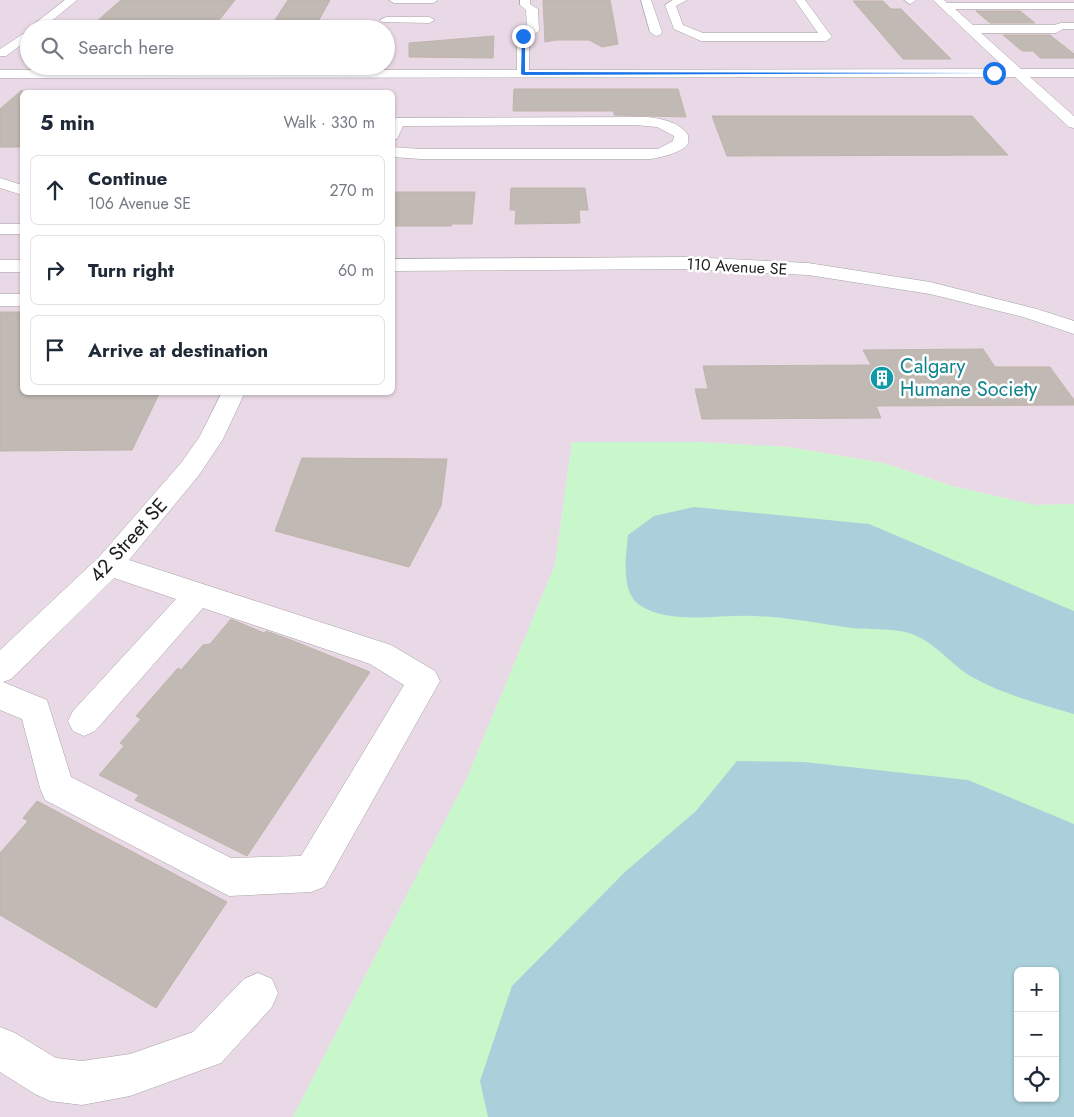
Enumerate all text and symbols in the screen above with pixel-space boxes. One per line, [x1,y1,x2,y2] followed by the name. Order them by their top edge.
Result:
[20,20,395,75] search box
[512,25,535,48] route end
[38,34,66,62] icon: search
[78,34,174,61] text: Search here
[983,62,1006,85] route start
[40,108,95,138] text: 5 min
[284,111,375,134] text: Walk · 330 m
[88,165,167,192] text: Continue
[41,176,69,204] icon: ahead
[330,179,374,202] text: 270 m
[88,192,191,215] text: 106 Avenue SE
[686,252,788,281] street label: 110 Avenue SE
[41,256,69,284] icon: right
[88,257,174,284] text: Turn right
[338,259,374,282] text: 60 m
[41,336,69,364] icon: arrive
[88,337,268,364] text: Arrive at destination
[900,352,1038,404] place label: Calgary Humane Society
[869,365,895,391] building icon: Calgary Humane Society
[83,492,174,589] street label: 42 Street SE
[1014,967,1059,1102] map controls
[1014,967,1059,1012] button: +
[1014,1012,1059,1057] button: −
[1014,1057,1059,1102] button: locate

